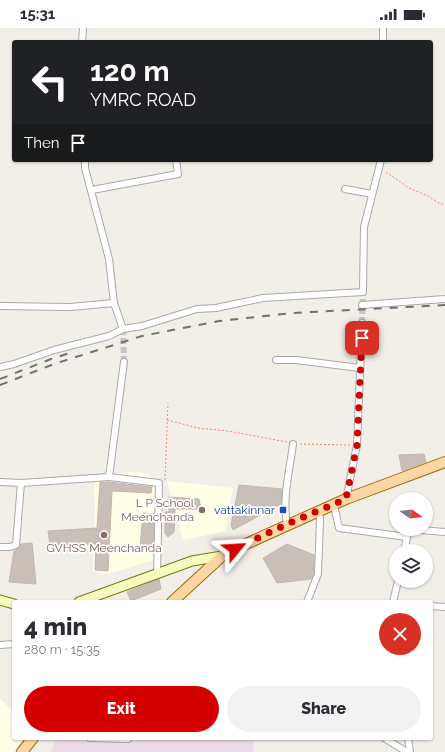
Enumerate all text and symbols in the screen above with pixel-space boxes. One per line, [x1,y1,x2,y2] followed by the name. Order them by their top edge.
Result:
[20,5,55,23] text: 15:31
[90,55,170,88] text: 120 m
[24,56,76,108] icon: left
[90,89,196,110] text: YMRC ROAD
[67,132,89,154] icon: arrive
[24,134,59,152] text: Then
[345,321,379,355] pin
[351,327,373,349] icon: arrive
[389,492,433,536] north arrow
[389,492,433,588] map controls
[121,496,195,524] place label: L P School Meenchanda
[214,503,276,517] place label: vattakinnar
[197,505,207,515] marker: L P School Meenchanda
[278,505,288,515] marker: vattakinnar
[214,528,256,570] position arrow
[99,530,109,540] marker: GVHSS Meenchanda
[46,541,162,555] place label: GVHSS Meenchanda
[389,544,433,588] button: layers
[24,612,87,641] text: 4 min
[379,613,421,655] button: close
[24,642,100,657] text: 280 m · 15:35
[24,686,219,732] button: Exit
[227,686,421,732] button: Share

